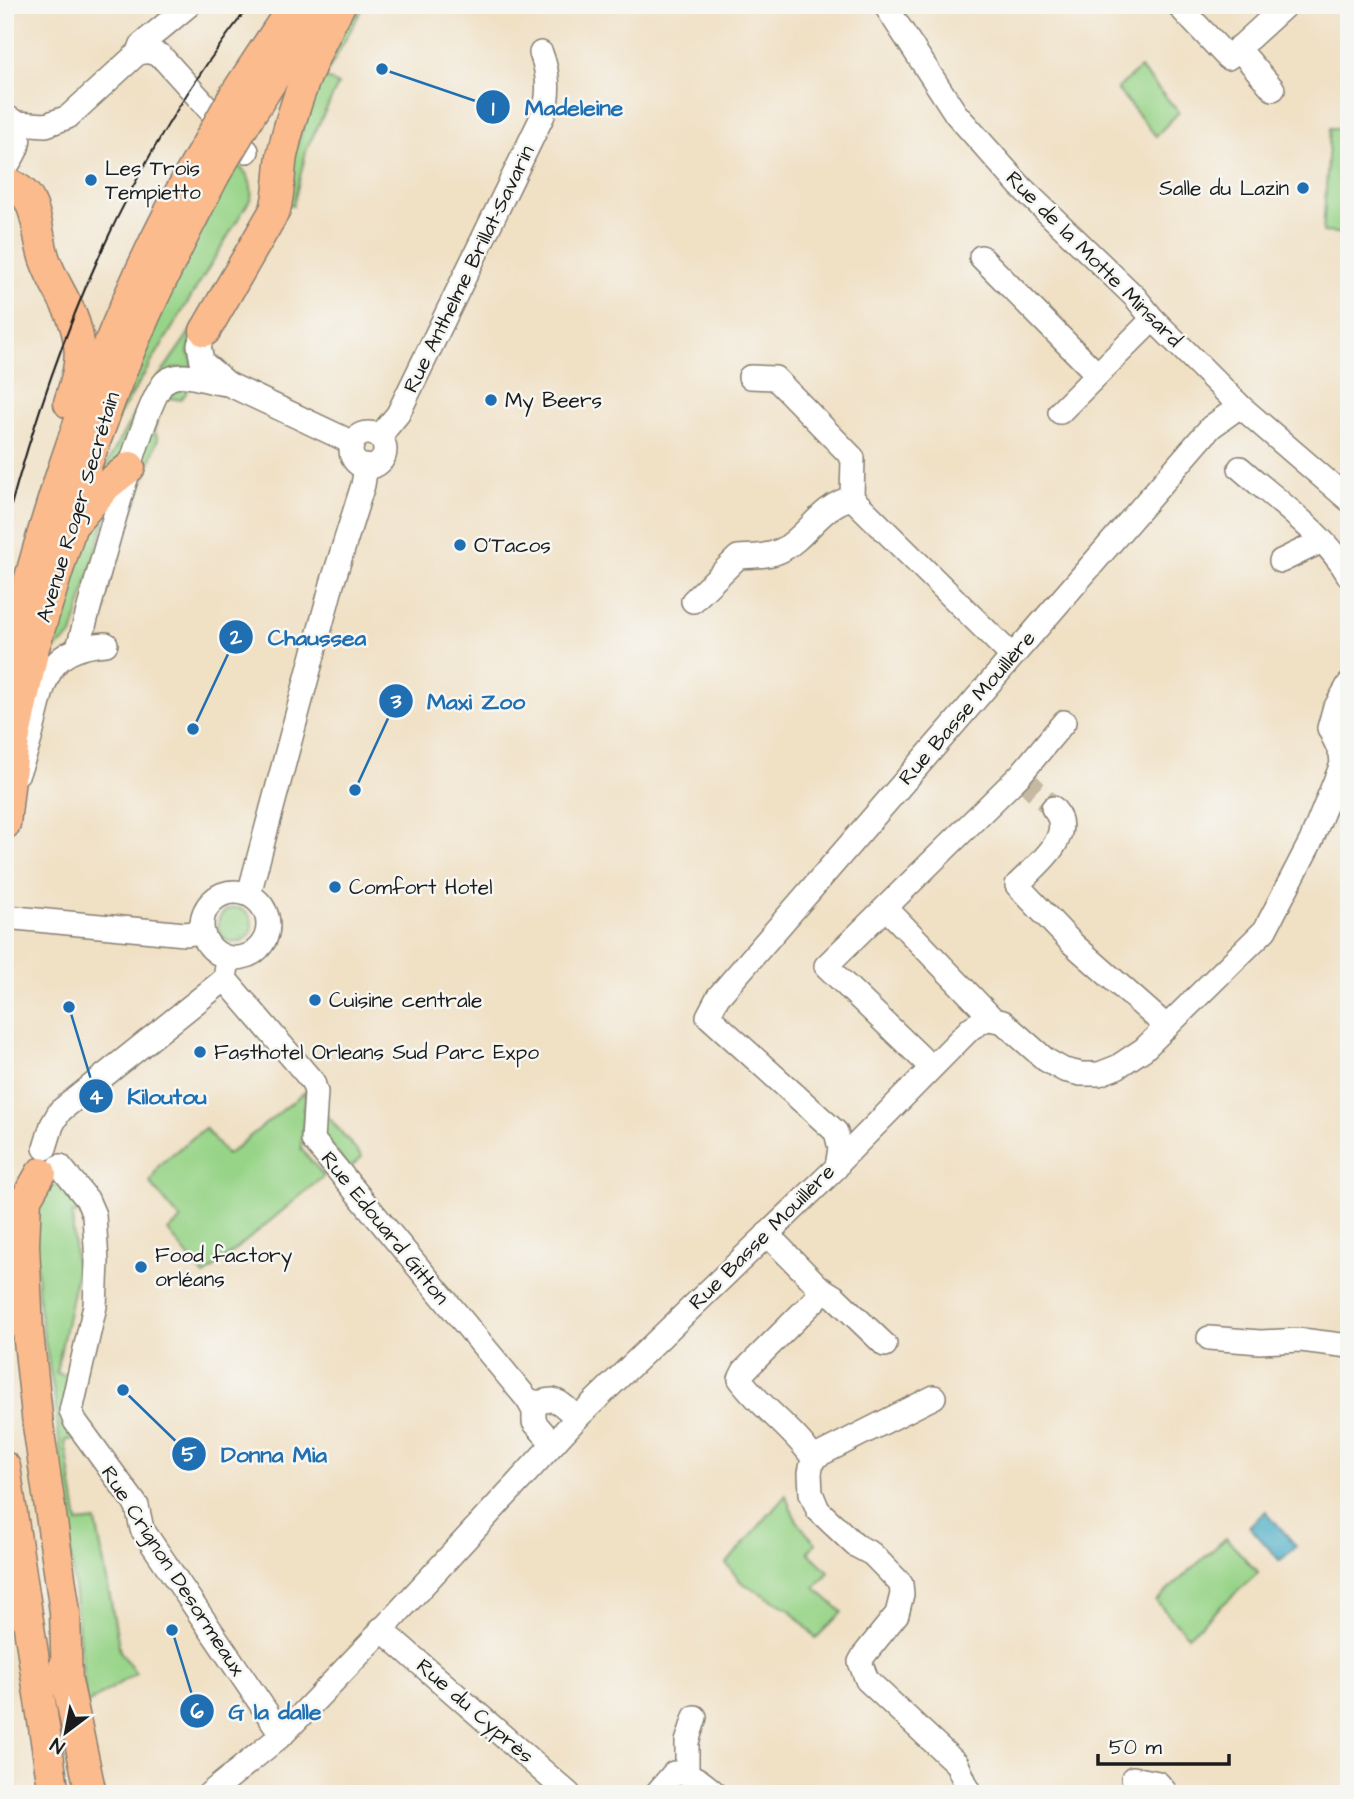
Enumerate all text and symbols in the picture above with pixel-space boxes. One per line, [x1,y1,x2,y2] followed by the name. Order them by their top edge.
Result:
[476,85,637,129] callout: Madeleine
[525,92,624,124] text: Madeleine
[492,94,495,123] text: 1
[396,140,542,398] street label: Rue Anthelme Brillat-Savarin
[105,154,201,208] place label: Les Trois Tempietto
[999,164,1189,354] street label: Rue de la Motte Minsard
[83,172,99,188] marker: Les Trois Tempietto
[1159,174,1289,203] place label: Salle du Lazin
[1295,180,1311,196] marker: Salle du Lazin
[505,386,602,417] place label: My Beers
[29,388,129,626] street label: Avenue Roger Secrétain
[483,392,499,408] marker: My Beers
[474,531,551,560] place label: O'Tacos
[452,537,468,553] marker: O'Tacos
[218,615,380,659] callout: Chaussea
[268,622,366,654] text: Chaussea
[229,623,243,652] text: 2
[892,625,1042,791] street label: Rue Basse Mouillère
[378,679,540,723] callout: Maxi Zoo
[427,686,525,718] text: Maxi Zoo
[390,687,402,716] text: 3
[349,873,492,902] place label: Comfort Hotel
[327,879,343,895] marker: Comfort Hotel
[329,986,482,1015] place label: Cuisine centrale
[307,992,323,1008] marker: Cuisine centrale
[214,1038,539,1068] place label: Fasthotel Orleans Sud Parc Expo
[192,1044,208,1060] marker: Fasthotel Orleans Sud Parc Expo
[78,1074,221,1118] callout: Kiloutou
[127,1081,207,1113] text: Kiloutou
[89,1083,104,1112] text: 4
[314,1145,456,1311] street label: Rue Edouard Gitton
[683,1158,841,1316] street label: Rue Basse Mouillère
[155,1241,293,1294] place label: Food factory orléans
[133,1259,149,1275] marker: Food factory orléans
[172,1432,341,1476] callout: Donna Mia
[221,1439,327,1471] text: Donna Mia
[182,1440,198,1469] text: 5
[92,1460,252,1683] street label: Rue Crignon Desormeaux
[409,1652,540,1772] street label: Rue du Cyprès
[180,1689,336,1733] callout: G la dalle
[229,1696,322,1728] text: G la dalle
[190,1697,204,1726] text: 6
[32,1698,102,1768] north arrow
[1098,1722,1230,1766] scale bar
[46,1730,70,1760] text: N
[1109,1733,1163,1762] text: 50 m

